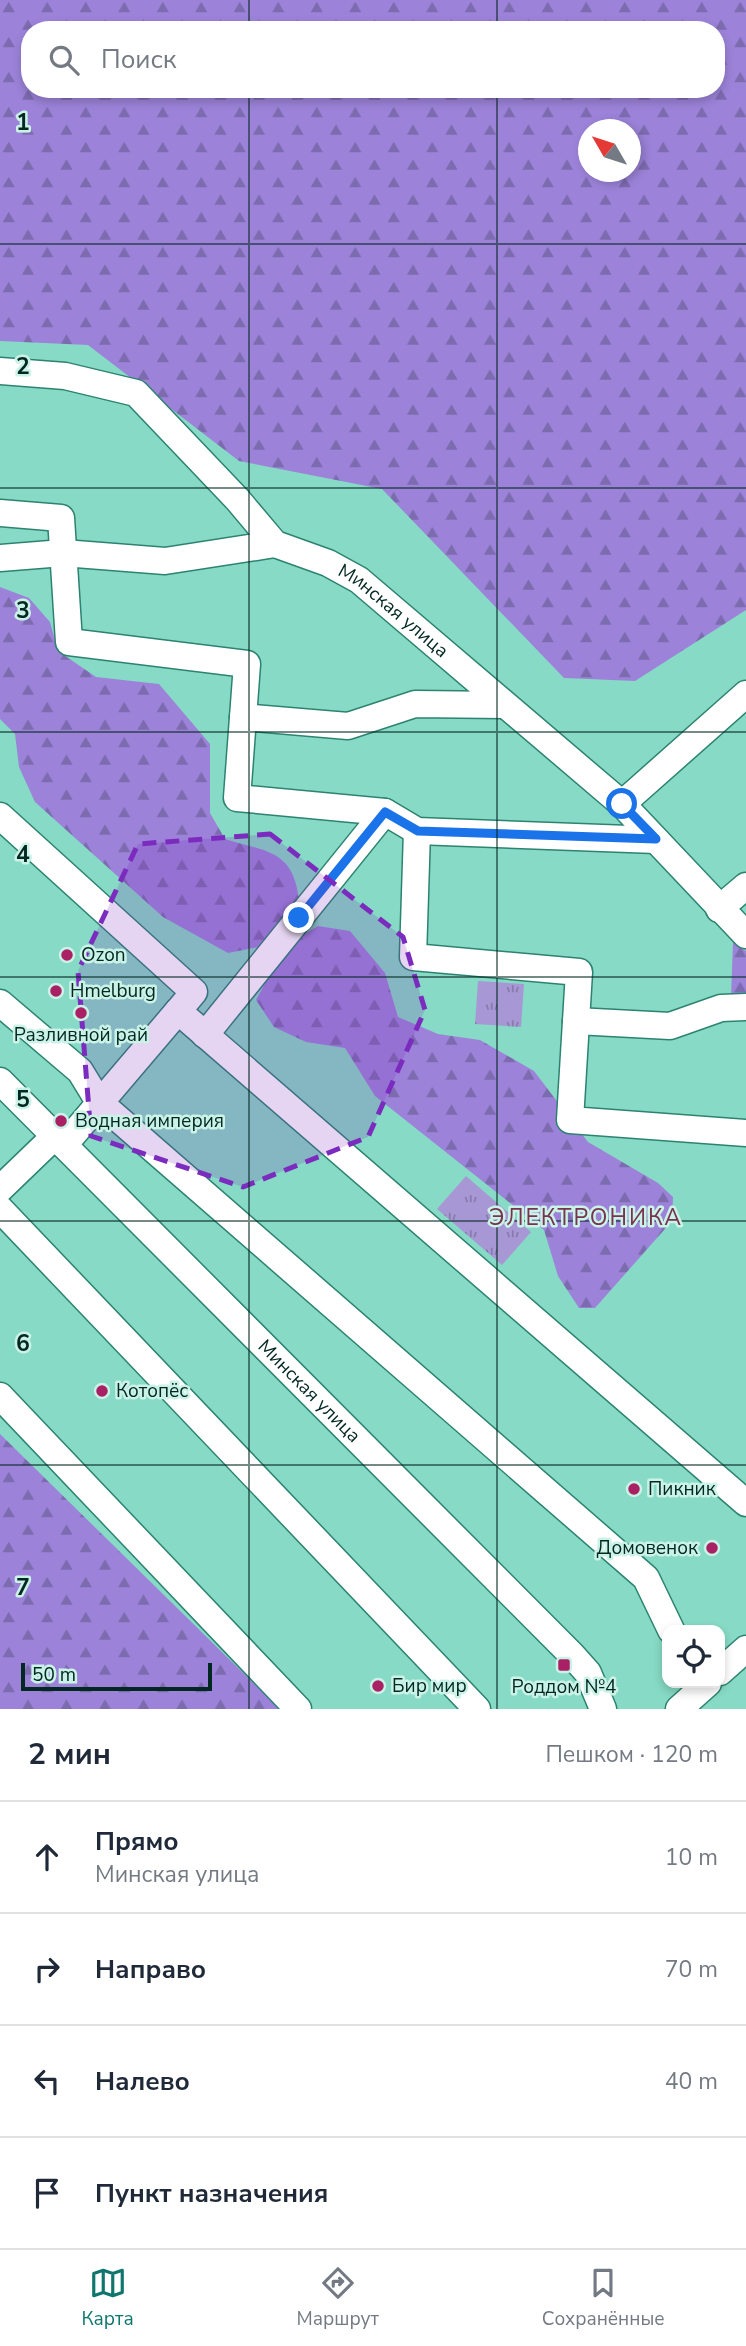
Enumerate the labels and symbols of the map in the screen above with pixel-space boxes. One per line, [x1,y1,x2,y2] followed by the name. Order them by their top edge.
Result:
[16,107,30,138] text: 1
[578,119,641,182] north arrow
[16,351,30,382] text: 2
[333,558,454,664] street label: Минская улица
[16,595,30,626] text: 3
[606,788,637,819] route start
[16,839,30,870] text: 4
[283,902,314,933] route end
[81,942,126,968] place label: Ozon
[59,947,75,963] marker: Ozon
[70,978,156,1004] place label: Hmelburg
[48,983,64,999] marker: Hmelburg
[73,1005,89,1021] marker: Разливной рай
[14,1022,148,1048] place label: Разливной рай
[16,1084,30,1115] text: 5
[75,1108,224,1134] place label: Водная империя
[53,1113,69,1129] marker: Водная империя
[489,1202,683,1233] district label: ЭЛЕКТРОНИКА
[16,1328,30,1359] text: 6
[252,1334,366,1449] street label: Минская улица
[116,1378,188,1404] place label: Котопёс
[94,1383,110,1399] marker: Котопёс
[648,1476,716,1502] place label: Пикник
[626,1481,642,1497] marker: Пикник
[597,1535,698,1561] place label: Домовенок
[704,1540,720,1556] marker: Домовенок
[16,1572,30,1603] text: 7
[556,1657,572,1673] marker: Роддом №4
[21,1660,212,1692] scale bar
[392,1673,467,1699] place label: Бир мир
[511,1674,617,1700] place label: Роддом №4
[370,1678,386,1694] marker: Бир мир

